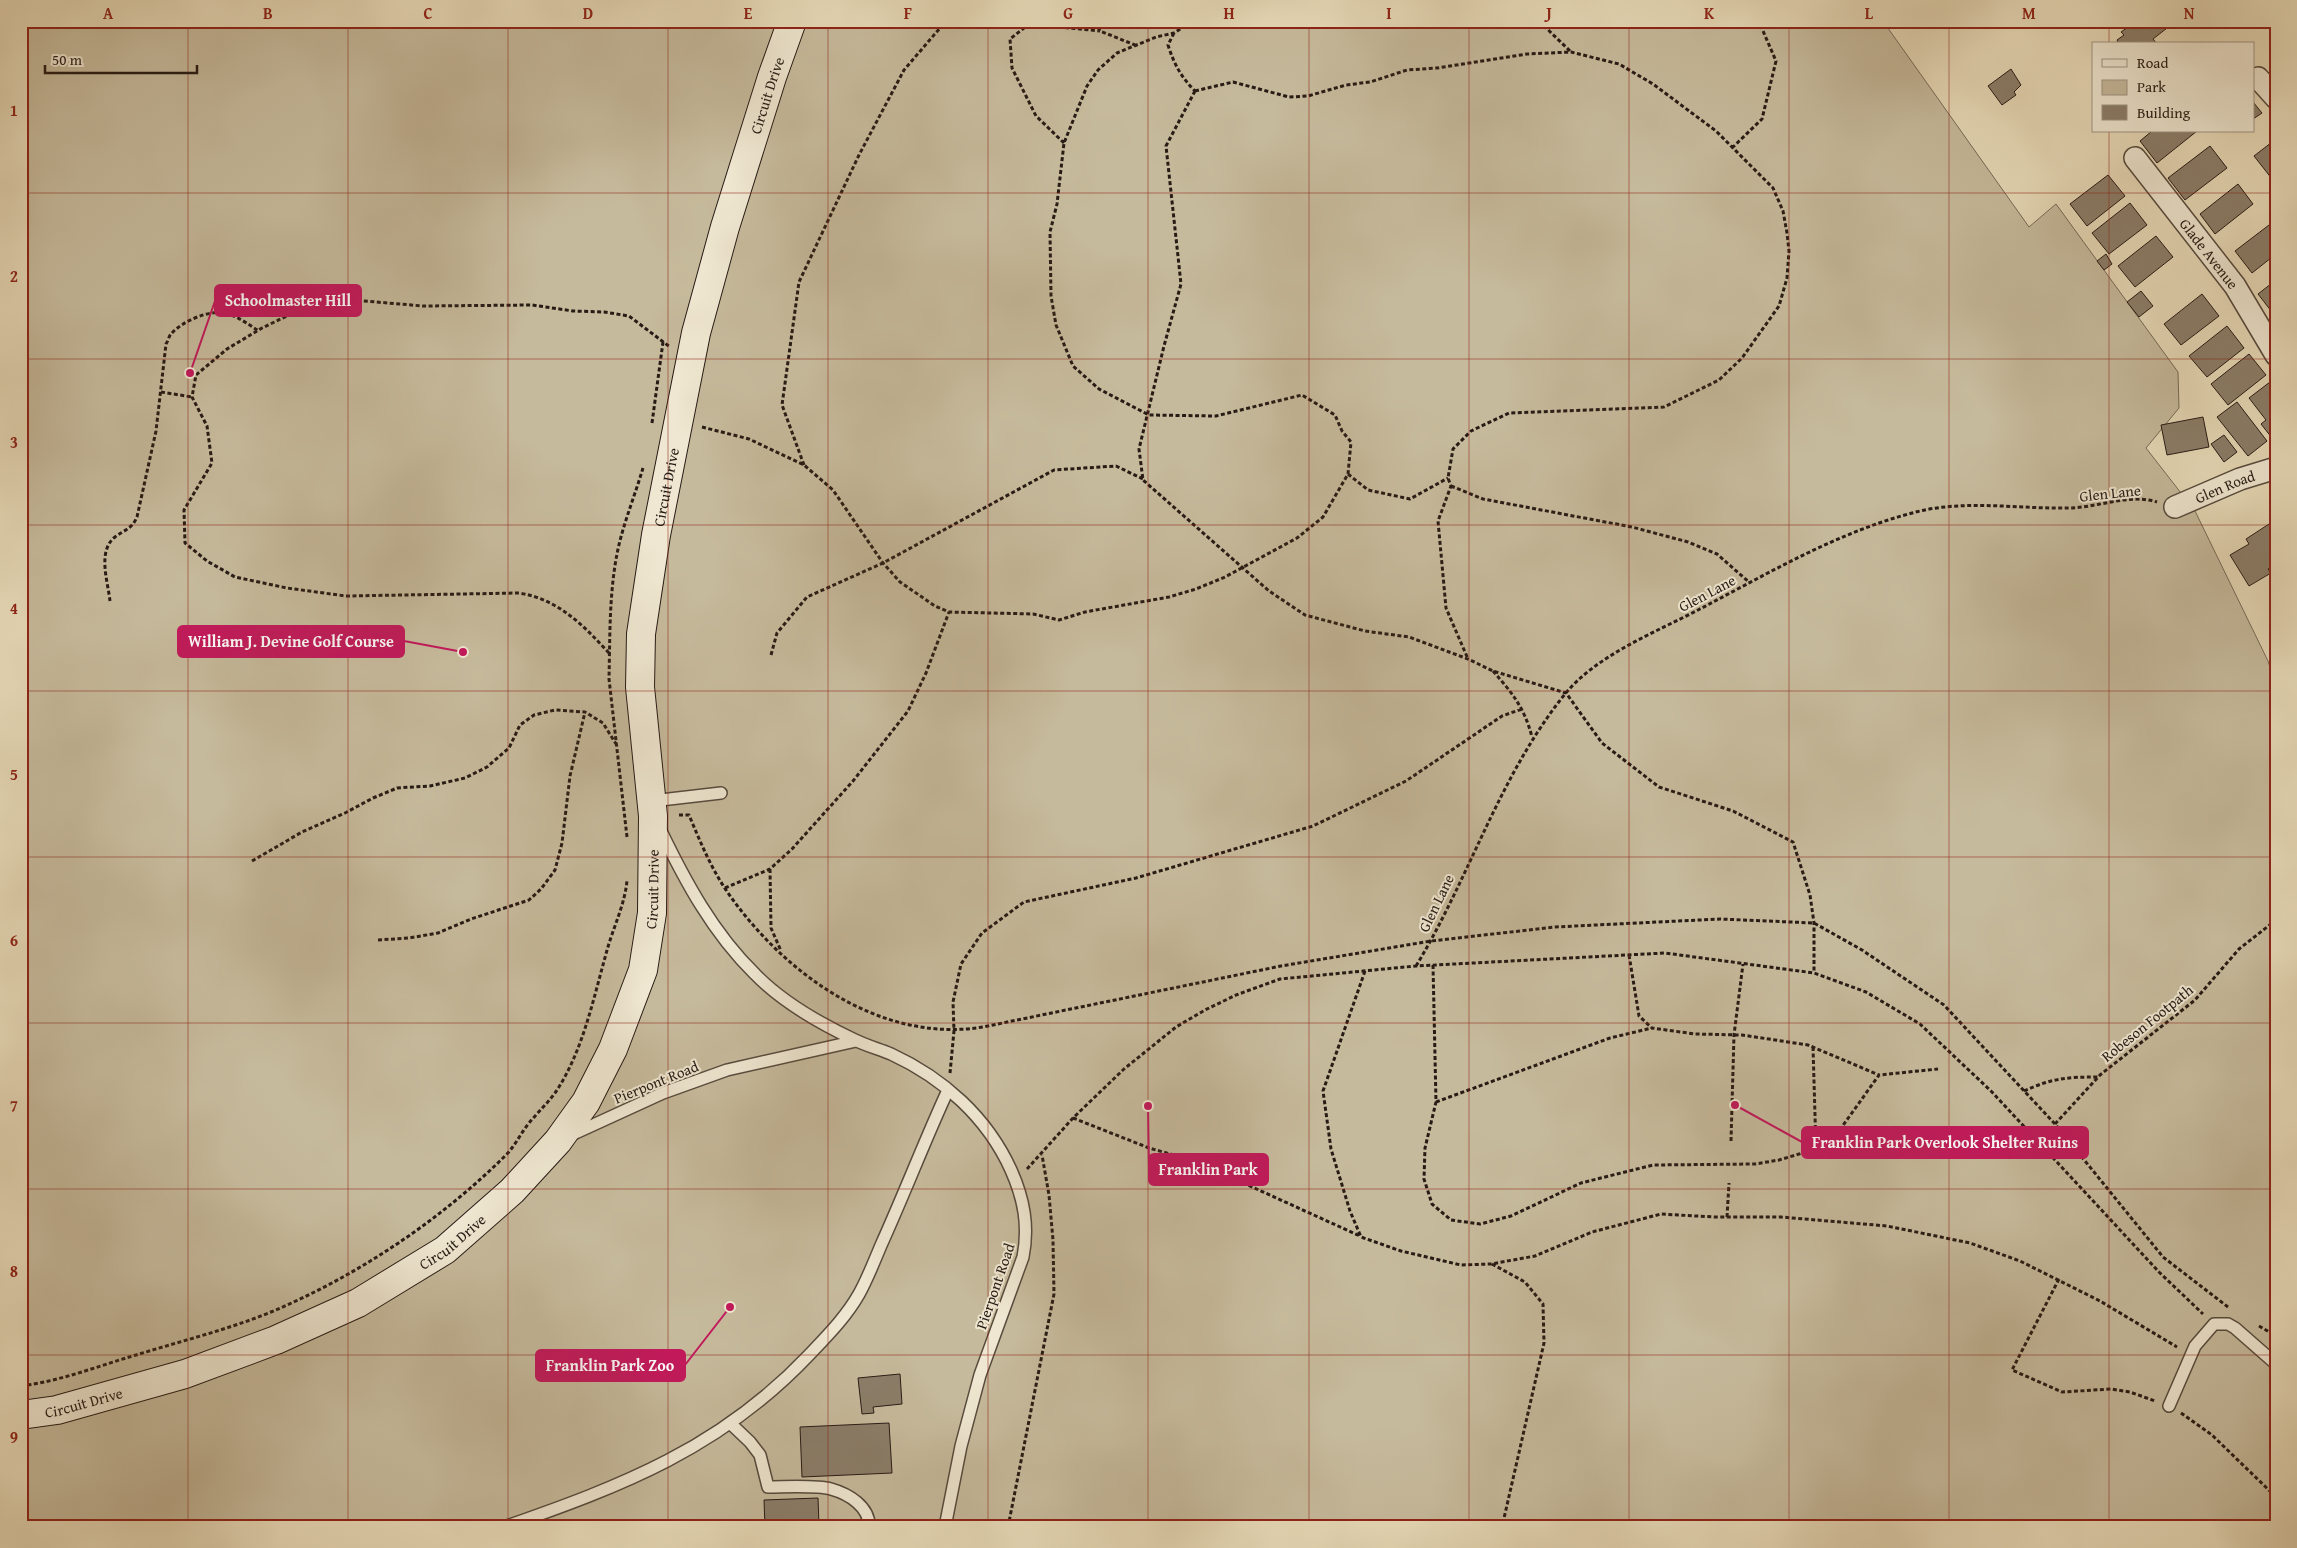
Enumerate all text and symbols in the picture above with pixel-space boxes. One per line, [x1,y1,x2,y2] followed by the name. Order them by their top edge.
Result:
[103,1,114,25] text: A
[263,1,273,25] text: B
[423,1,433,25] text: C
[583,1,593,25] text: D
[744,1,753,25] text: E
[904,1,912,25] text: F
[1063,1,1073,25] text: G
[1223,1,1235,25] text: H
[1386,1,1392,25] text: I
[1543,1,1552,25] text: J
[1704,1,1715,25] text: K
[1865,1,1874,25] text: L
[2022,1,2036,25] text: M
[2184,1,2195,25] text: N
[45,42,198,74] scale bar
[2092,42,2254,132] legend
[52,49,83,70] text: 50 m
[2137,52,2168,73] text: Road
[744,54,789,136] street label: Circuit Drive
[2137,76,2166,97] text: Park
[10,98,18,122] text: 1
[2137,102,2191,123] text: Building
[2175,214,2244,293] street label: Glade Avenue
[10,264,18,288] text: 2
[215,285,361,316] callout: Schoolmaster Hill
[225,288,351,312] text: Schoolmaster Hill
[10,430,18,454] text: 3
[647,446,684,528] street label: Circuit Drive
[2191,465,2257,508] street label: Glen Road
[2078,479,2142,507] street label: Glen Lane
[1675,569,1739,617] street label: Glen Lane
[10,596,18,620] text: 4
[178,626,404,657] callout: William J. Devine Golf Course
[188,629,394,653] text: William J. Devine Golf Course
[10,762,18,786] text: 5
[639,849,663,930] street label: Circuit Drive
[1413,871,1459,935] street label: Glen Lane
[10,928,18,952] text: 6
[2097,979,2198,1067] street label: Robeson Footpath
[611,1055,701,1109] street label: Pierpont Road
[10,1093,18,1117] text: 7
[1802,1127,2088,1158] callout: Franklin Park Overlook Shelter Ruins
[1812,1130,2078,1154] text: Franklin Park Overlook Shelter Ruins
[1149,1154,1268,1185] callout: Franklin Park
[1158,1157,1258,1181] text: Franklin Park
[415,1209,490,1274] street label: Circuit Drive
[970,1240,1020,1332] street label: Pierpont Road
[10,1259,18,1283] text: 8
[536,1350,685,1381] callout: Franklin Park Zoo
[546,1353,675,1377] text: Franklin Park Zoo
[43,1382,125,1422] street label: Circuit Drive
[10,1425,18,1449] text: 9

